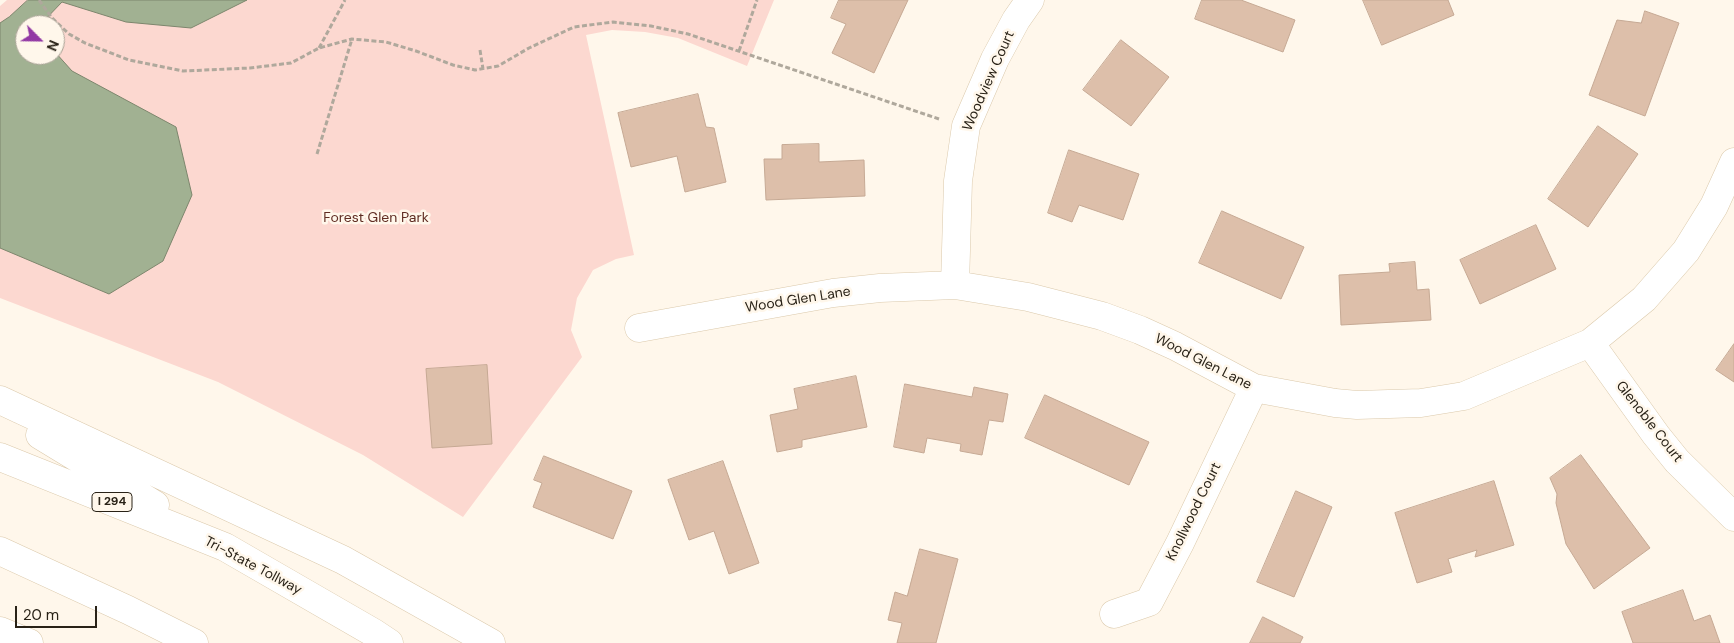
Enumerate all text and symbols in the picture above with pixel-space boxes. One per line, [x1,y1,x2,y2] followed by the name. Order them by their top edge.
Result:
[15,15,65,65] north arrow
[959,28,1019,134] street label: Woodview Court
[43,37,63,54] text: N
[323,210,429,226] park label: Forest Glen Park
[744,283,852,317] street label: Wood Glen Lane
[1152,330,1254,394] street label: Wood Glen Lane
[1612,378,1686,466] street label: Glenoble Court
[1163,460,1225,564] street label: Knollwood Court
[92,492,132,512] road number: I 294
[201,533,305,599] street label: Tri-State Tollway
[18,596,100,628] scale bar
[23,605,59,625] text: 20 m

